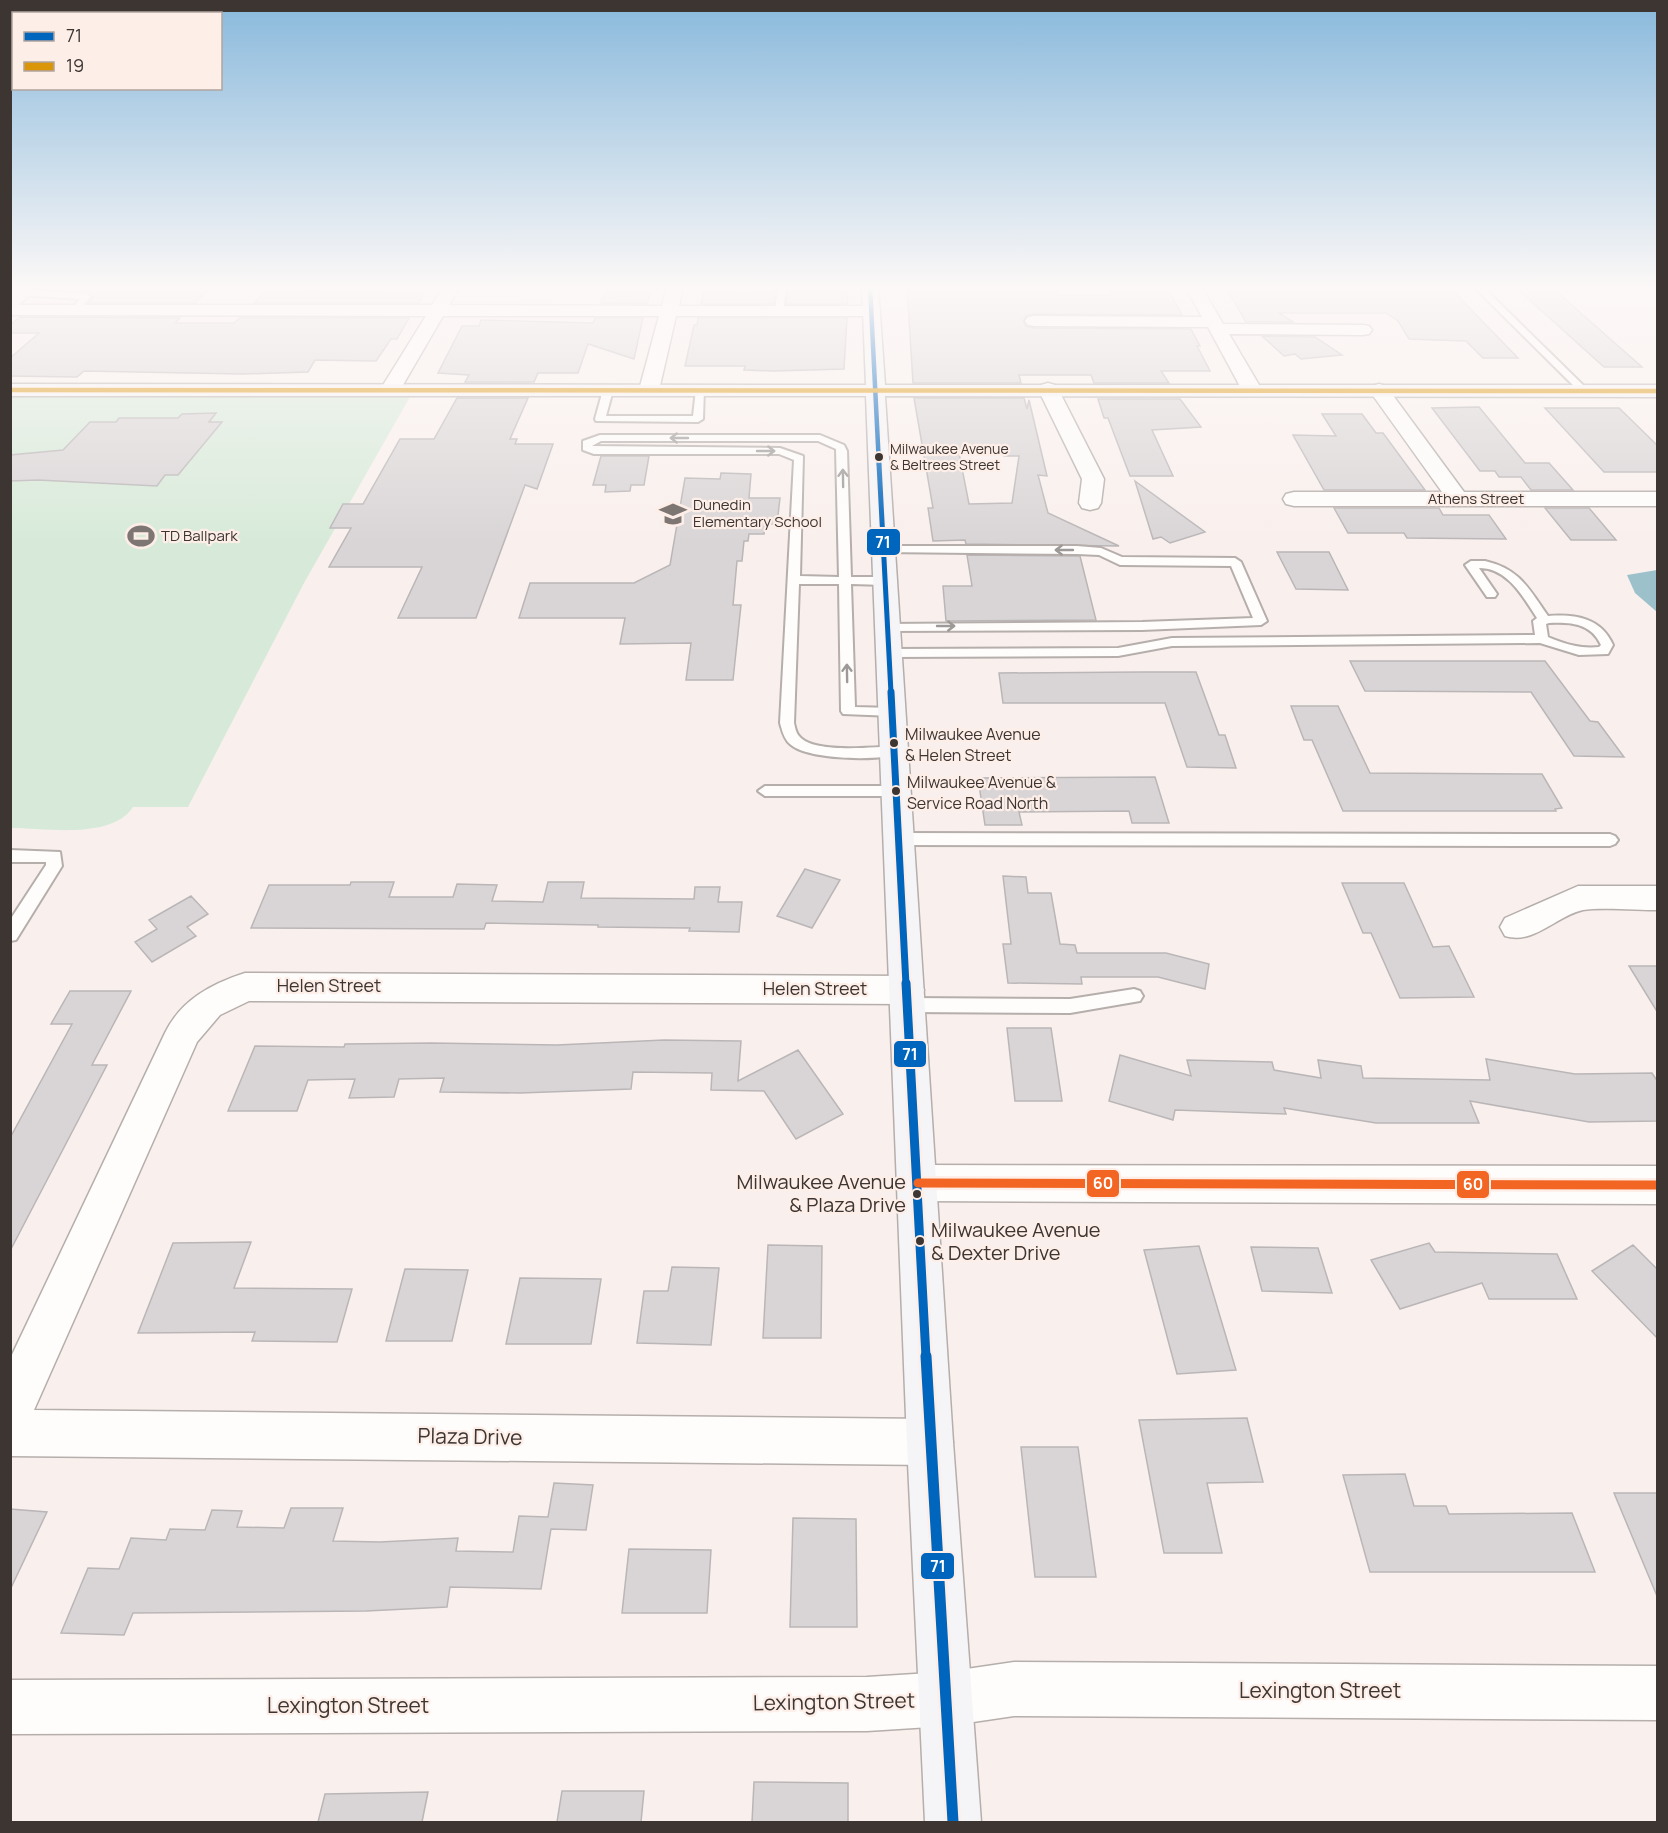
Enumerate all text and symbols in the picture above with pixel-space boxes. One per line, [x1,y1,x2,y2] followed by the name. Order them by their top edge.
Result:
[12,12,222,90] legend
[66,23,82,47] text: 71
[66,53,84,77] text: 19
[670,432,690,444] one-way arrow
[890,439,1009,474] place label: Milwaukee Avenue & Beltrees Street
[756,445,776,457] one-way arrow
[873,451,885,463] marker: Milwaukee Avenue & Beltrees Street
[837,468,849,488] one-way arrow
[1428,488,1524,509] street label: Athens Street
[693,494,822,532] place label: Dunedin Elementary School
[658,499,688,529] school or university icon: Dunedin Elementary School
[126,521,156,551] sports icon: TD Ballpark
[161,525,238,546] place label: TD Ballpark
[866,528,901,556] line badge: 71
[875,531,891,553] text: 71
[1054,544,1074,556] one-way arrow
[936,620,956,632] one-way arrow
[841,663,853,683] one-way arrow
[905,723,1041,766] place label: Milwaukee Avenue & Helen Street
[888,737,900,749] marker: Milwaukee Avenue & Helen Street
[907,771,1057,814] place label: Milwaukee Avenue & Service Road North
[890,785,902,797] marker: Milwaukee Avenue & Service Road North
[277,973,381,997] street label: Helen Street
[763,976,867,1000] street label: Helen Street
[893,1040,927,1068] line badge: 71
[902,1043,918,1065] text: 71
[737,1168,906,1218] place label: Milwaukee Avenue & Plaza Drive
[1086,1169,1120,1198] line badge: 60
[1456,1170,1490,1199] line badge: 60
[1093,1172,1113,1194] text: 60
[1463,1173,1483,1195] text: 60
[911,1188,923,1200] marker: Milwaukee Avenue & Plaza Drive
[931,1216,1100,1266] place label: Milwaukee Avenue & Dexter Drive
[914,1235,926,1247] marker: Milwaukee Avenue & Dexter Drive
[417,1421,523,1451] street label: Plaza Drive
[920,1552,955,1580] line badge: 71
[930,1555,946,1577] text: 71
[1239,1676,1401,1704] street label: Lexington Street
[753,1686,915,1716] street label: Lexington Street
[267,1691,429,1719] street label: Lexington Street

